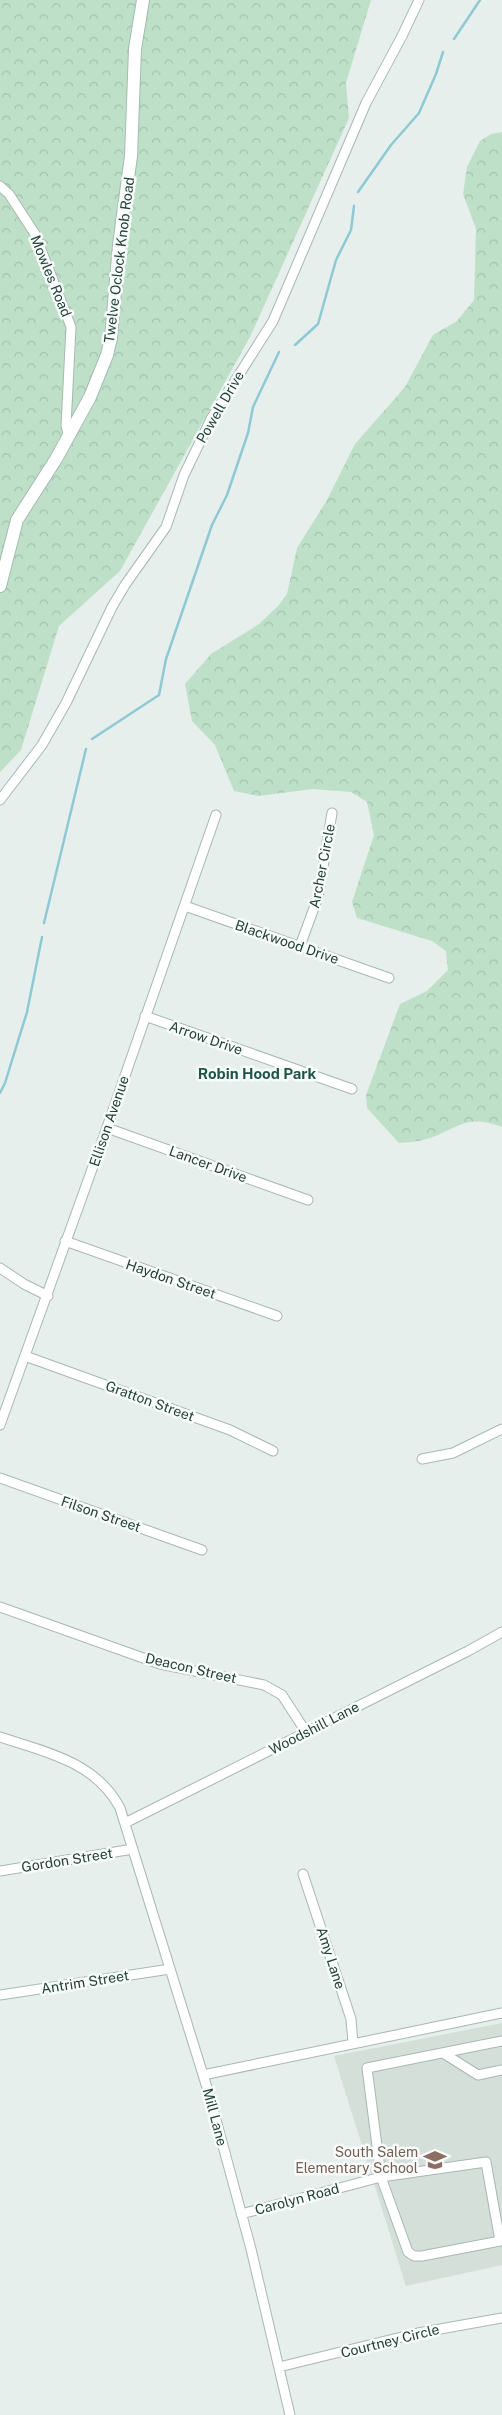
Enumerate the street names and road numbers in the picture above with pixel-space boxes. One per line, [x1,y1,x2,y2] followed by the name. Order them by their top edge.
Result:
[101,176,137,344] street label: Twelve Oclock Knob Road
[27,233,75,319] street label: Mowles Road
[193,368,247,446] street label: Powell Drive
[306,822,338,910] street label: Archer Circle
[233,917,341,967] street label: Blackwood Drive
[167,1018,245,1058] street label: Arrow Drive
[86,1074,132,1168] street label: Ellison Avenue
[167,1143,249,1185] street label: Lancer Drive
[124,1256,218,1302] street label: Haydon Street
[103,1378,197,1424] street label: Gratton Street
[59,1493,143,1535] street label: Filson Street
[144,1650,238,1686] street label: Deacon Street
[266,1698,362,1758] street label: Woodshill Lane
[20,1845,114,1875] street label: Gordon Street
[313,1925,349,1991] street label: Amy Lane
[40,1967,130,1997] street label: Antrim Street
[200,2086,230,2148] street label: Mill Lane
[253,2180,341,2218] street label: Carolyn Road
[339,2321,441,2361] street label: Courtney Circle

